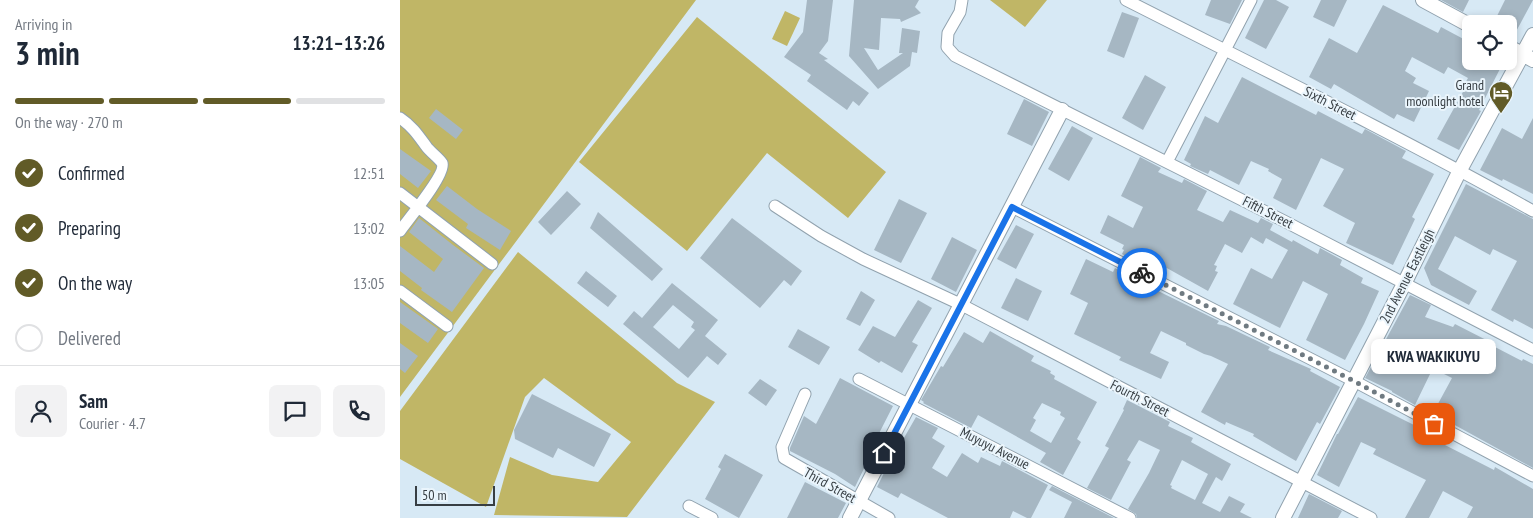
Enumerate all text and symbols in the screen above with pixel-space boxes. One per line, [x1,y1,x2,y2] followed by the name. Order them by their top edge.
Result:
[15,14,72,34] text: Arriving in
[1462,15,1517,70] map controls
[1462,15,1517,70] button: locate
[292,31,385,55] text: 13:21–13:26
[15,32,80,74] text: 3 min
[1406,76,1485,110] place label: Grand moonlight hotel
[1488,80,1514,114] hotel icon: Grand moonlight hotel
[1301,82,1360,124] street label: Sixth Street
[15,112,123,132] text: On the way · 270 m
[15,159,43,187] icon: check
[58,161,125,185] text: Confirmed
[353,163,385,183] text: 12:51
[1240,192,1296,232] street label: Fifth Street
[15,214,43,242] icon: check
[58,216,121,240] text: Preparing
[353,218,385,238] text: 13:02
[1375,226,1439,326] street label: 2nd Avenue Eastleigh
[1117,248,1167,298] courier
[1128,259,1156,287] icon: bike
[15,269,43,297] icon: check
[58,271,132,295] text: On the way
[353,273,385,293] text: 13:05
[58,326,121,350] text: Delivered
[1372,339,1496,374] callout: KWA WAKIKUYU
[1387,346,1480,366] text: KWA WAKIKUYU
[1107,375,1173,421] street label: Fourth Street
[15,385,67,437] button: person
[269,385,321,437] button: chat
[333,385,385,437] button: phone
[79,389,108,413] text: Sam
[1413,403,1455,445] pin
[1420,410,1448,438] icon: bag
[79,413,146,433] text: Courier · 4.7
[957,423,1033,473] street label: Muyuyu Avenue
[863,432,905,474] pin
[870,439,898,467] icon: home
[801,463,860,507] street label: Third Street
[415,483,495,506] scale bar
[422,486,447,504] text: 50 m

